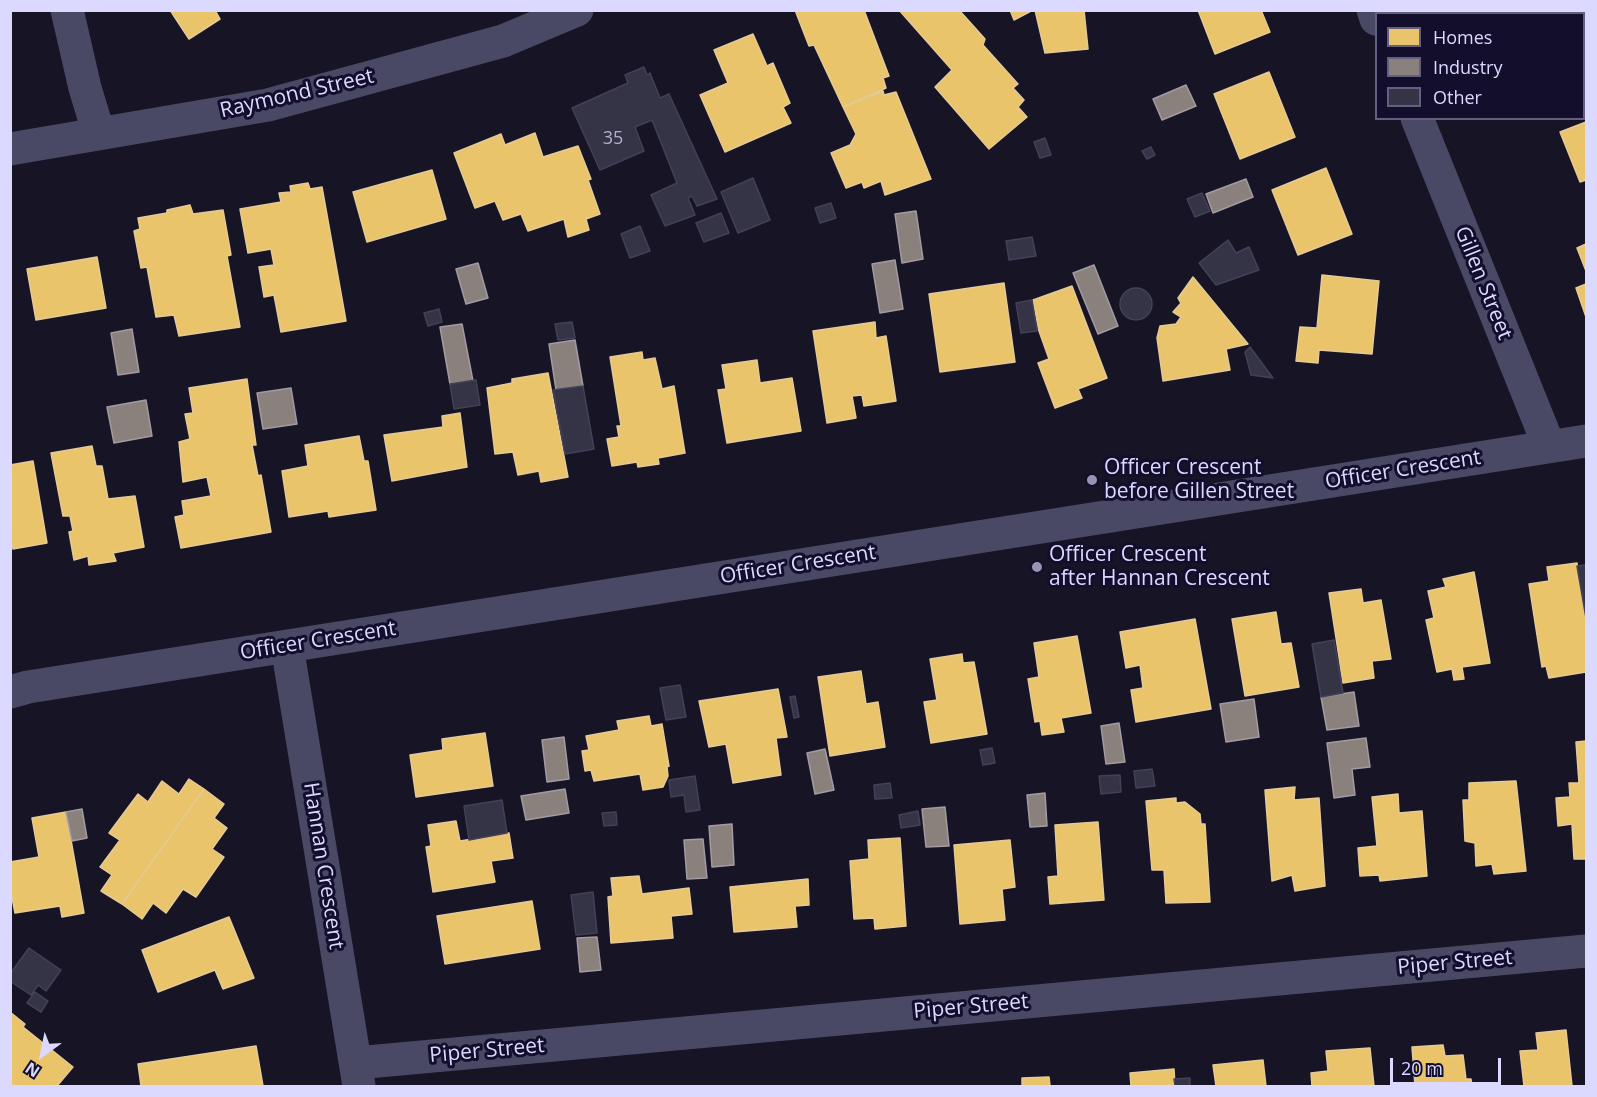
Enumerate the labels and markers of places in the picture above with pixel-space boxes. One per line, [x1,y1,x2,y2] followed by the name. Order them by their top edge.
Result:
[1104,455,1294,505] place label: Officer Crescent before Gillen Street
[1085,473,1099,487] marker: Officer Crescent before Gillen Street
[1049,542,1270,592] place label: Officer Crescent after Hannan Crescent
[1030,560,1044,574] marker: Officer Crescent after Hannan Crescent

